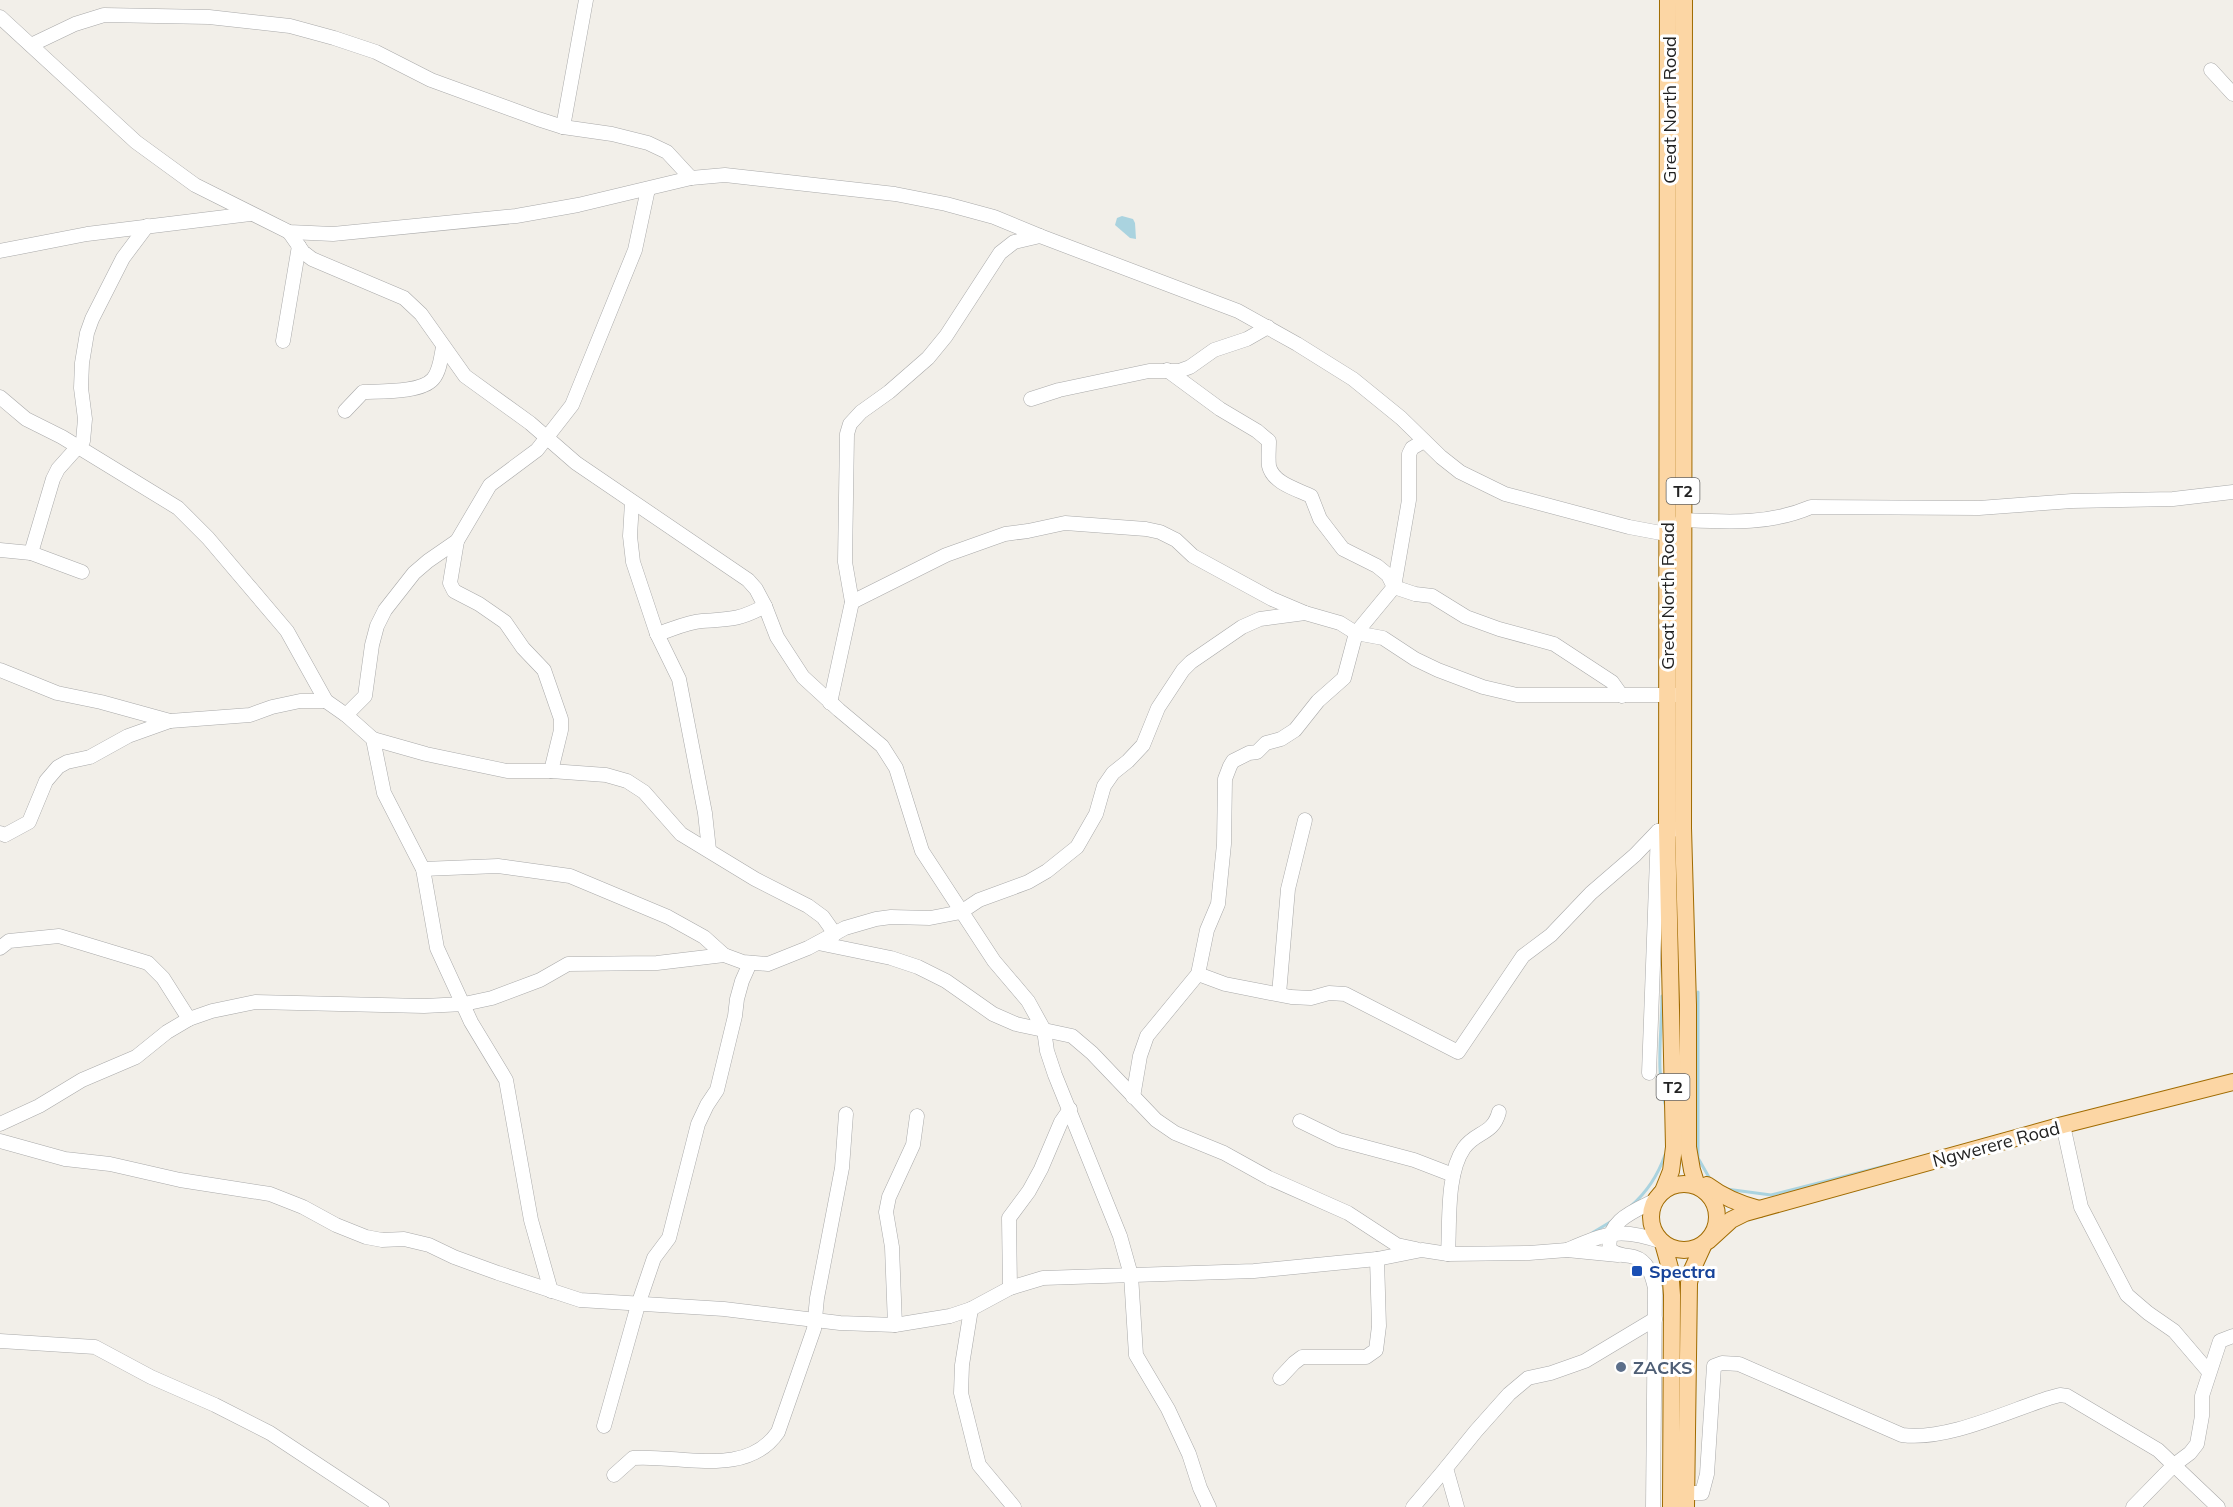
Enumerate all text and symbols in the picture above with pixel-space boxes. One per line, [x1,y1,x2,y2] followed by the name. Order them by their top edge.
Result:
[1658,36,1681,184] street label: Great North Road
[1666,478,1700,504] road number: T2
[1656,522,1679,670] street label: Great North Road
[1656,1074,1690,1100] road number: T2
[1930,1116,2062,1172] street label: Ngwerere Road
[1649,1260,1716,1283] place label: Spectra
[1630,1264,1644,1278] marker: Spectra
[1633,1356,1693,1379] place label: ZACKS
[1614,1360,1628,1374] marker: ZACKS

